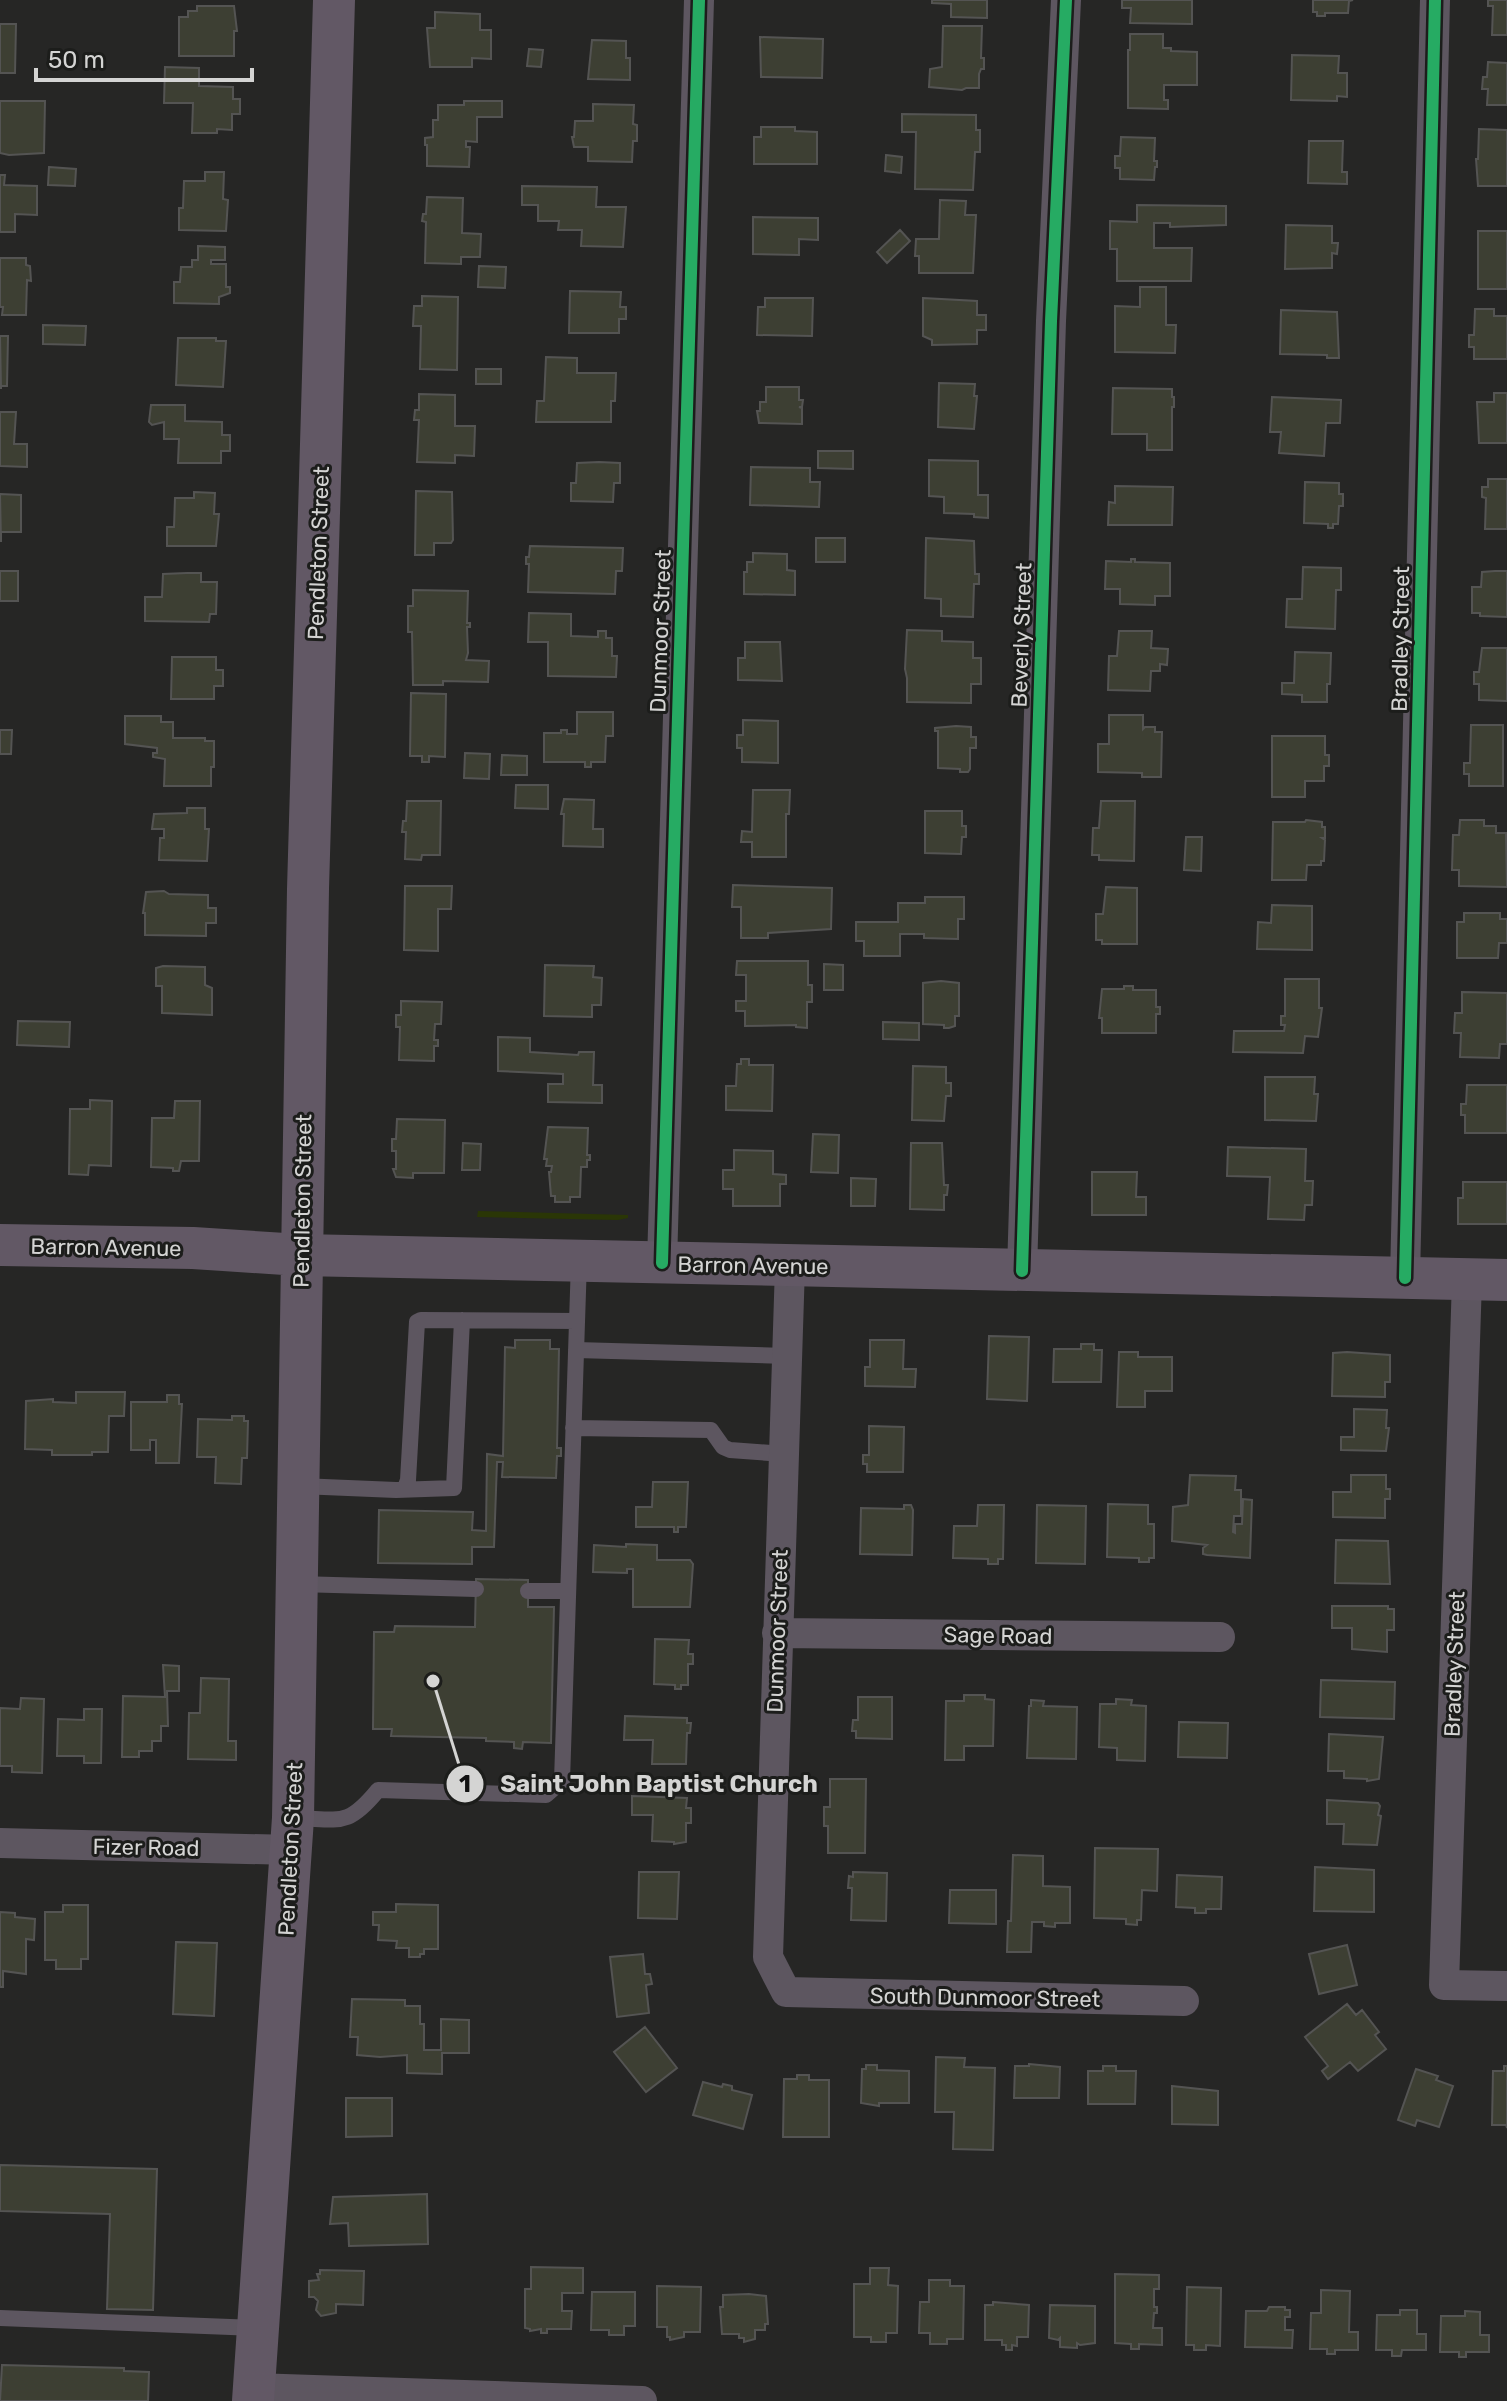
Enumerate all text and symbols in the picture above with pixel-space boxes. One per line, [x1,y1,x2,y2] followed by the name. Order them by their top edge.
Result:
[36,32,252,82] scale bar
[48,46,105,74] text: 50 m
[302,465,335,640] street label: Pendleton Street
[644,549,677,713] street label: Dunmoor Street
[1005,562,1038,708] street label: Beverly Street
[1386,565,1415,712] street label: Bradley Street
[287,1113,318,1288] street label: Pendleton Street
[30,1233,182,1262] street label: Barron Avenue
[677,1251,829,1280] street label: Barron Avenue
[761,1549,794,1713] street label: Dunmoor Street
[1438,1590,1471,1737] street label: Bradley Street
[943,1621,1053,1650] street label: Sage Road
[445,1760,834,1808] callout: Saint John Baptist Church
[272,1761,309,1937] street label: Pendleton Street
[459,1770,471,1798] text: 1
[500,1770,818,1798] text: Saint John Baptist Church
[92,1833,200,1862] street label: Fizer Road
[870,1982,1101,2013] street label: South Dunmoor Street

